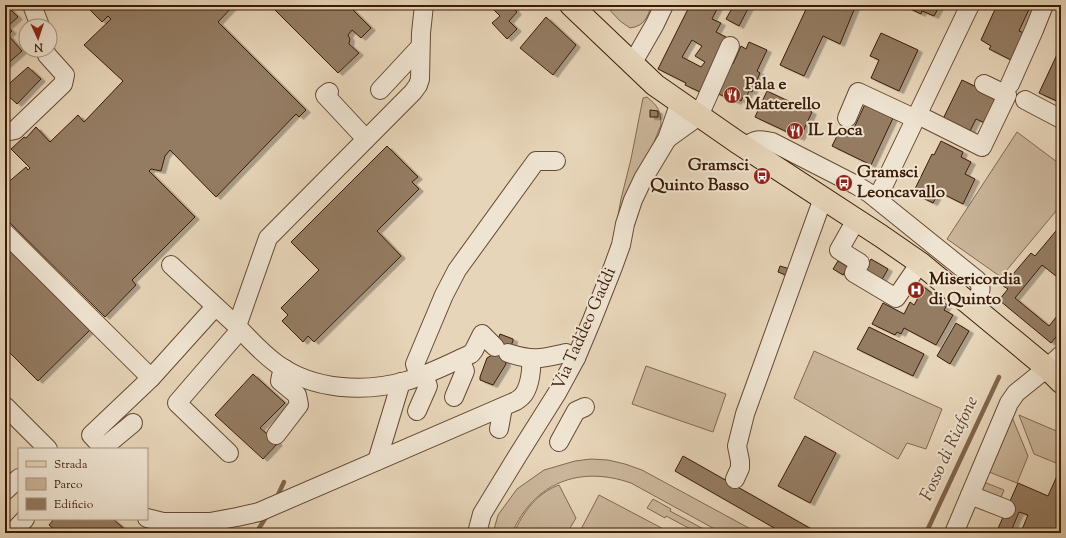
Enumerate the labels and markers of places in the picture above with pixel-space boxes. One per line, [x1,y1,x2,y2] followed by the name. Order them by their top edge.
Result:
[745,73,821,117] place label: Pala e Matterello
[722,85,742,105] restaurant icon: Pala e Matterello
[808,119,863,143] place label: IL Loca
[785,121,805,141] restaurant icon: IL Loca
[650,154,749,198] place label: Gramsci Quinto Basso
[857,161,945,205] place label: Gramsci Leoncavallo
[752,166,772,186] bus stop icon: Gramsci Quinto Basso
[834,173,854,193] bus stop icon: Gramsci Leoncavallo
[929,268,1021,312] place label: Misericordia di Quinto
[906,280,926,300] hospital icon: Misericordia di Quinto

